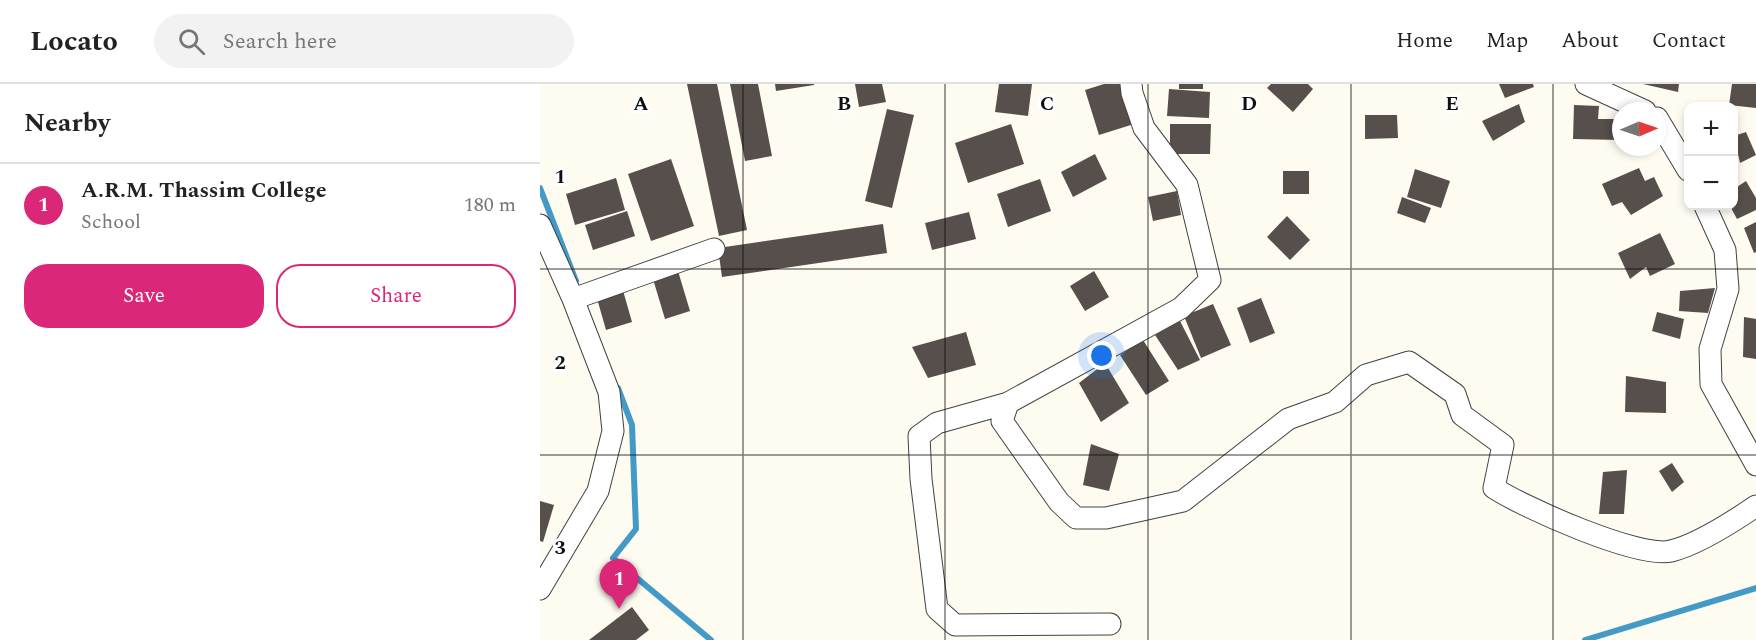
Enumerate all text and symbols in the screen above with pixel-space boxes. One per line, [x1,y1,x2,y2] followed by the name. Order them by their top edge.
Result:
[154,14,574,68] search box
[30,20,118,63] text: Locato
[175,25,208,58] icon: search
[223,25,337,58] text: Search here
[1396,25,1453,57] text: Home
[1486,25,1528,57] text: Map
[1561,25,1619,57] text: About
[1652,25,1726,57] text: Contact
[633,89,649,119] text: A
[837,89,851,119] text: B
[1040,89,1054,119] text: C
[1241,89,1257,119] text: D
[1445,89,1459,119] text: E
[1612,102,1666,156] north arrow
[1684,102,1738,210] map controls
[1684,102,1738,156] button: +
[24,103,110,143] text: Nearby
[1684,156,1738,210] button: −
[554,162,566,192] text: 1
[81,174,327,207] text: A.R.M. Thassim College
[38,190,49,220] text: 1
[464,190,516,220] text: 180 m
[81,207,141,237] text: School
[24,264,264,328] button: Save
[276,264,516,328] button: Share
[1087,341,1116,370] your location
[554,348,566,378] text: 2
[554,533,566,563] text: 3
[600,560,638,609] pin: 1

